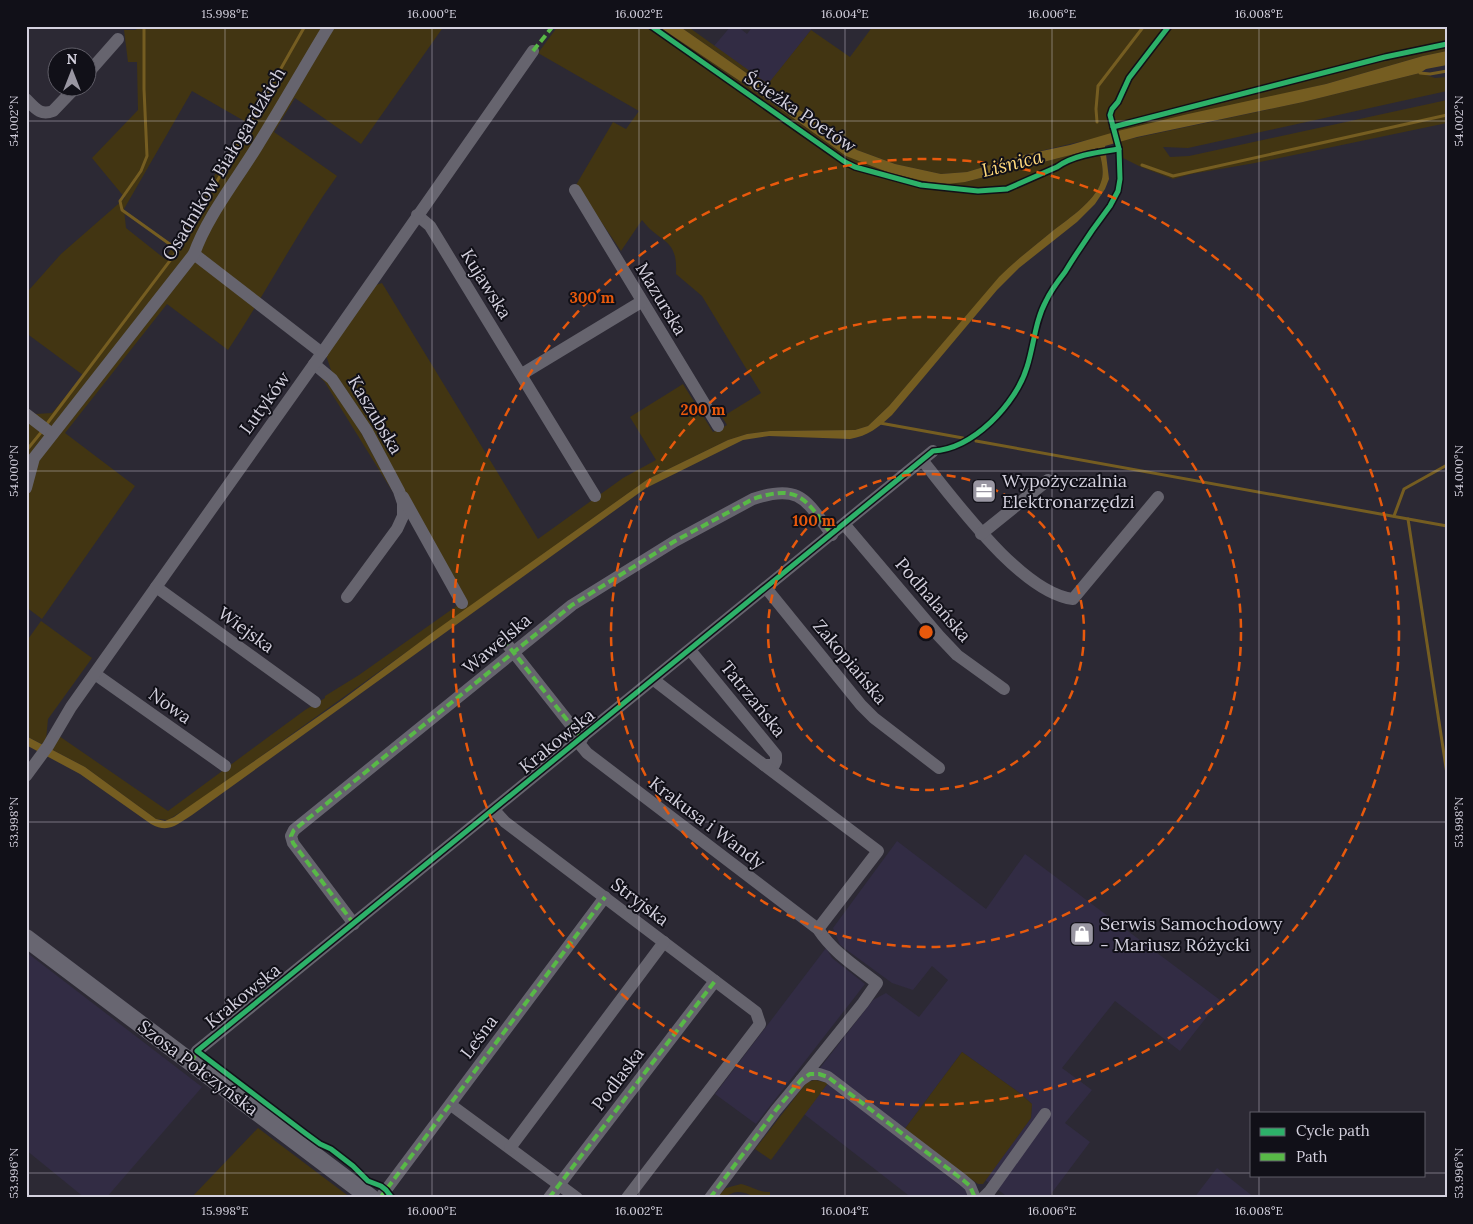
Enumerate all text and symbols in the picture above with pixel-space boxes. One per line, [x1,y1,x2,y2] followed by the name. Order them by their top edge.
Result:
[202,6,248,21] text: 15.998°E
[408,6,456,21] text: 16.000°E
[615,6,663,21] text: 16.002°E
[821,6,869,21] text: 16.004°E
[1028,6,1076,21] text: 16.006°E
[1235,6,1283,21] text: 16.008°E
[48,48,98,98] north arrow
[67,50,78,68] text: N
[157,63,290,264] street label: Osadników Białogardzkich
[740,66,861,158] street label: Ścieżka Poetów
[6,95,21,147] text: 54.002°N
[1451,95,1466,147] text: 54.002°N
[979,144,1046,182] water label: Liśnica
[456,244,517,323] street label: Kujawska
[631,258,692,339] street label: Mazurska
[569,288,615,307] text: 300 m
[234,366,295,439] street label: Lutyków
[343,371,408,458] street label: Kaszubska
[681,400,726,419] text: 200 m
[6,445,21,497] text: 54.000°N
[1451,445,1466,497] text: 54.000°N
[1002,469,1134,513] place label: Wypożyczalnia Elektronarzędzi
[971,478,997,504] office icon: Wypożyczalnia Elektronarzędzi
[793,511,836,530] text: 100 m
[890,553,976,647] street label: Podhalańska
[213,601,279,658] street label: Wiejska
[458,608,536,679] street label: Wawelska
[808,615,893,709] street label: Zakopiańska
[917,623,935,641] centre of rings
[716,656,791,742] street label: Tatrzańska
[144,683,196,729] street label: Nowa
[514,703,599,778] street label: Krakowska
[645,771,770,874] street label: Krakusa i Wandy
[6,797,21,847] text: 53.998°N
[1451,797,1466,847] text: 53.998°N
[607,872,674,931] street label: Stryjska
[1100,912,1283,956] place label: Serwis Samochodowy - Mariusz Różycki
[1069,921,1095,947] shop icon: Serwis Samochodowy - Mariusz Różycki
[200,958,285,1033] street label: Krakowska
[455,1010,502,1063] street label: Leśna
[133,1015,263,1120] street label: Szosa Połczyńska
[586,1042,649,1115] street label: Podlaska
[1250,1112,1426,1176] legend
[1296,1121,1370,1140] text: Cycle path
[1296,1147,1327,1166] text: Path
[6,1148,21,1199] text: 53.996°N
[1451,1148,1466,1199] text: 53.996°N
[202,1203,248,1218] text: 15.998°E
[408,1203,456,1218] text: 16.000°E
[615,1203,663,1218] text: 16.002°E
[821,1203,869,1218] text: 16.004°E
[1028,1203,1076,1218] text: 16.006°E
[1235,1203,1283,1218] text: 16.008°E

